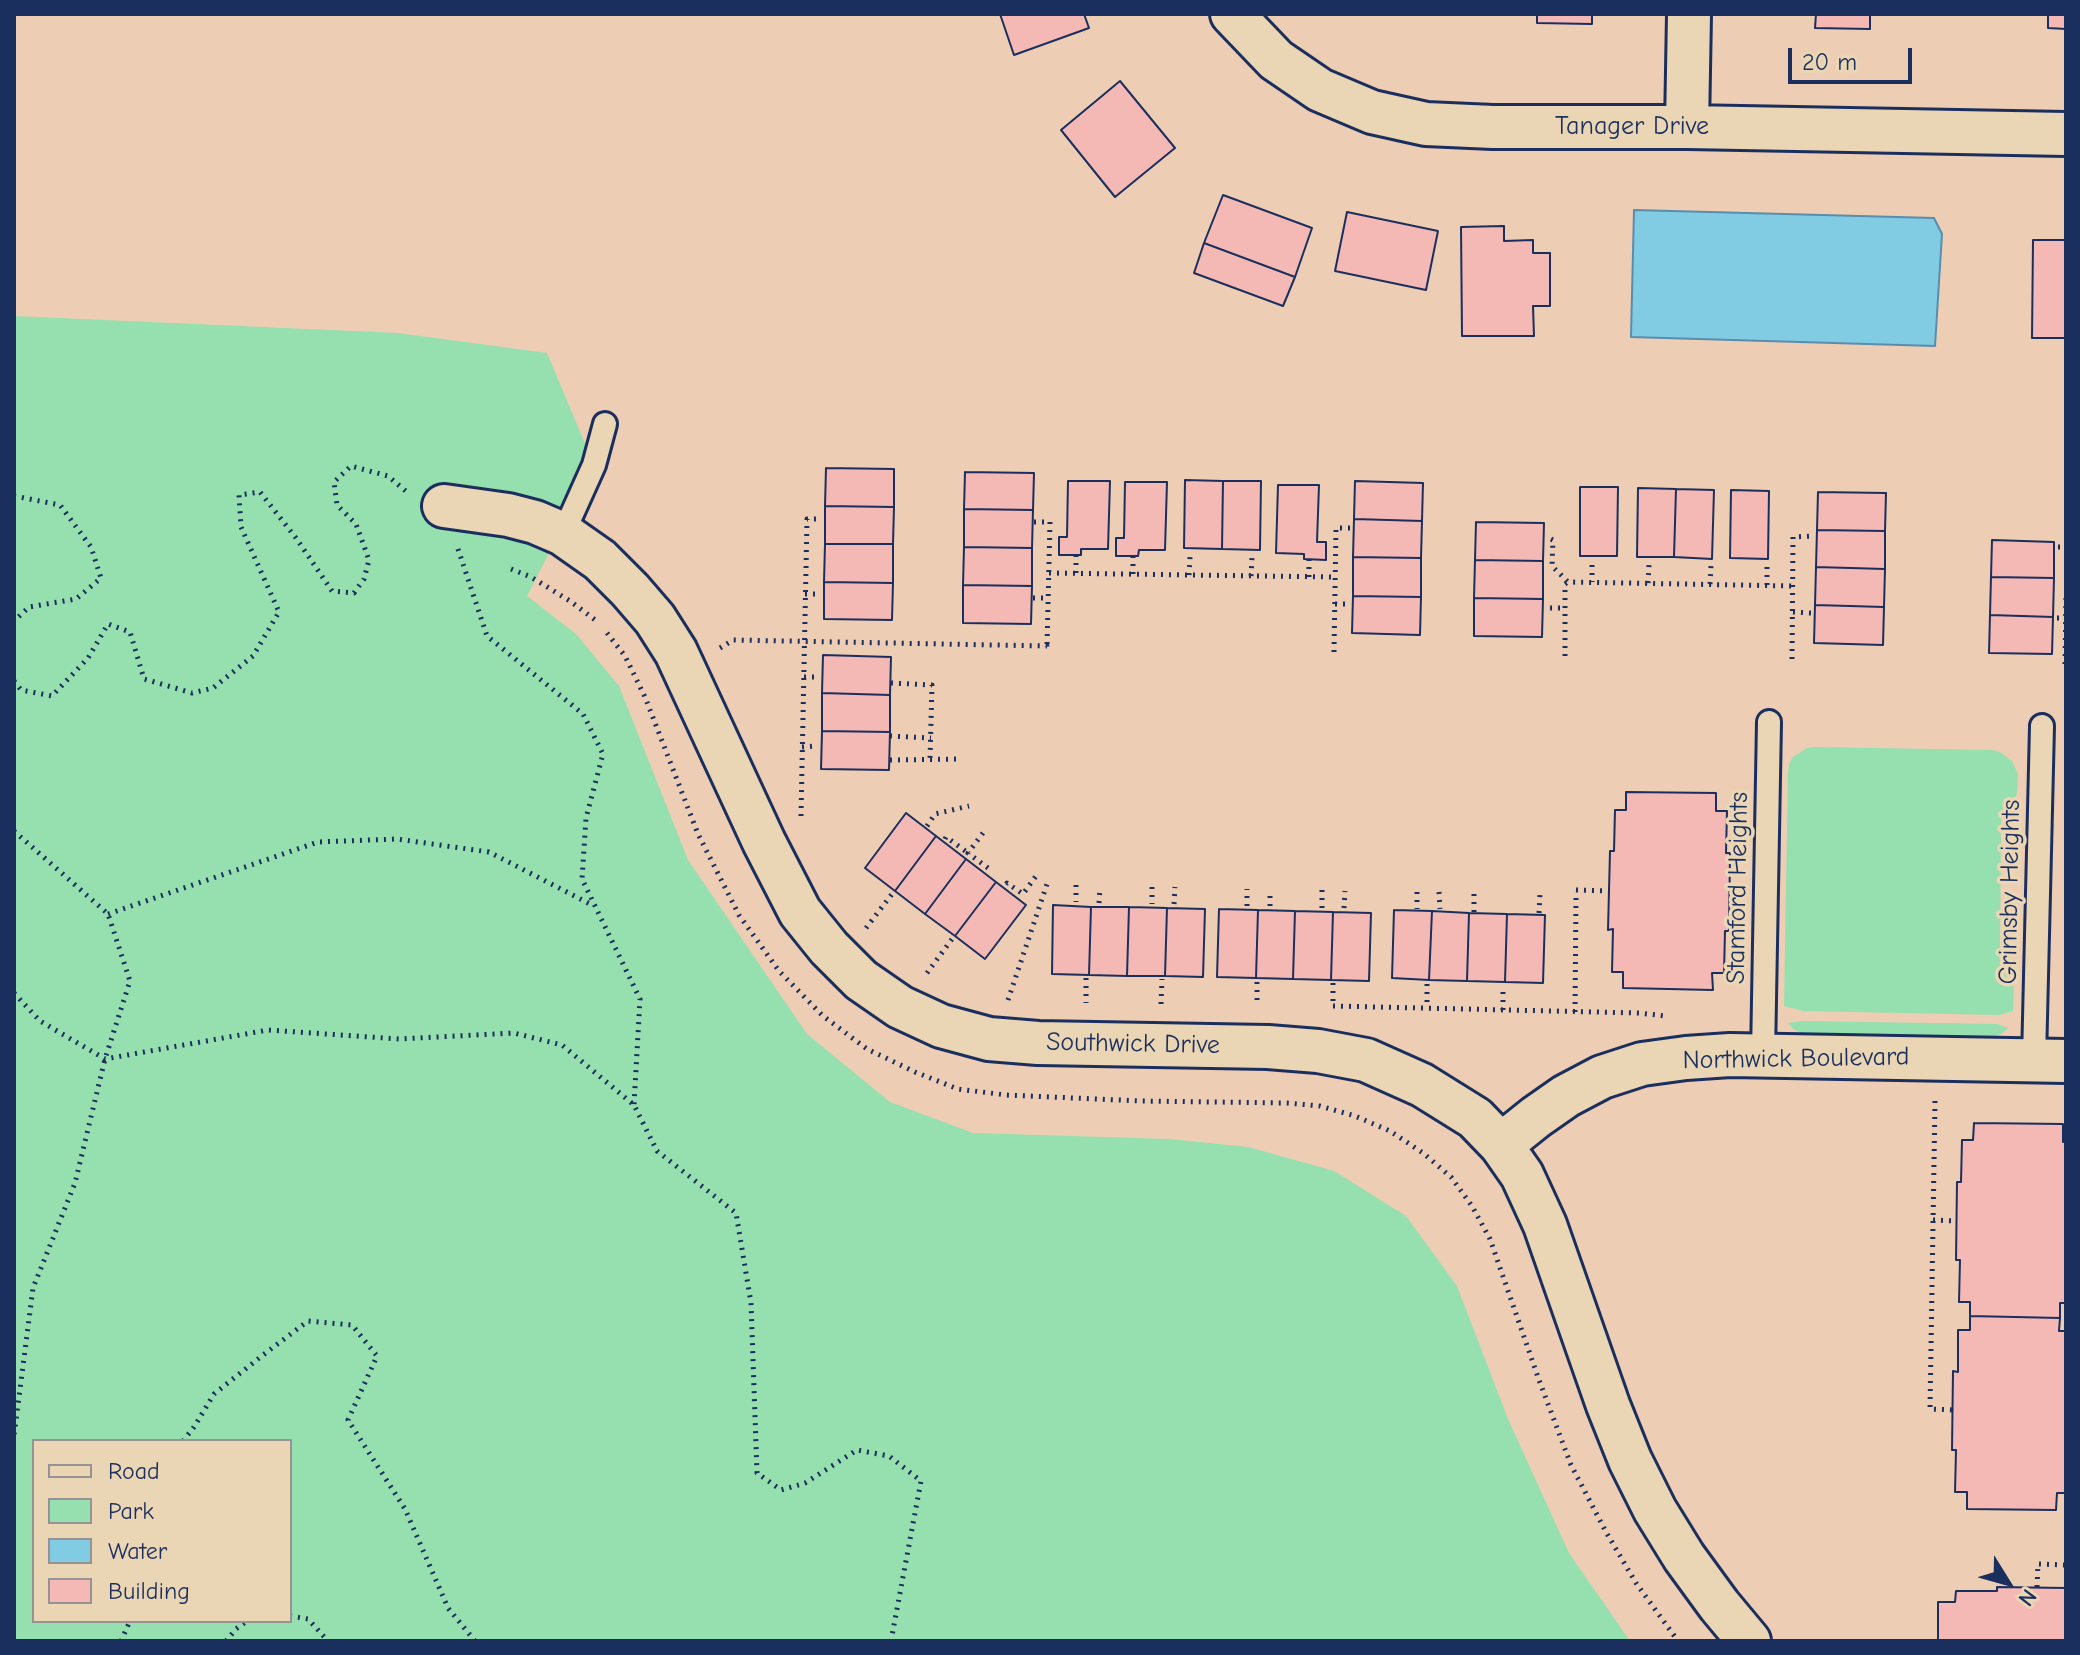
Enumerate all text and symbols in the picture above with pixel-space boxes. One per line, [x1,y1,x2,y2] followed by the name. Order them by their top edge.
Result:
[1792,32,1916,82] scale bar
[1802,48,1857,76] text: 20 m
[1555,111,1709,143] street label: Tanager Drive
[1721,792,1755,984] street label: Stamford Heights
[1993,799,2027,985] street label: Grimsby Heights
[1046,1027,1220,1061] street label: Southwick Drive
[1682,1041,1910,1077] street label: Northwick Boulevard
[32,1439,292,1623] legend
[108,1457,160,1485] text: Road
[108,1497,154,1525] text: Park
[108,1537,167,1565] text: Water
[1968,1543,2048,1623] north arrow
[108,1577,190,1605] text: Building
[2012,1584,2042,1611] text: N

